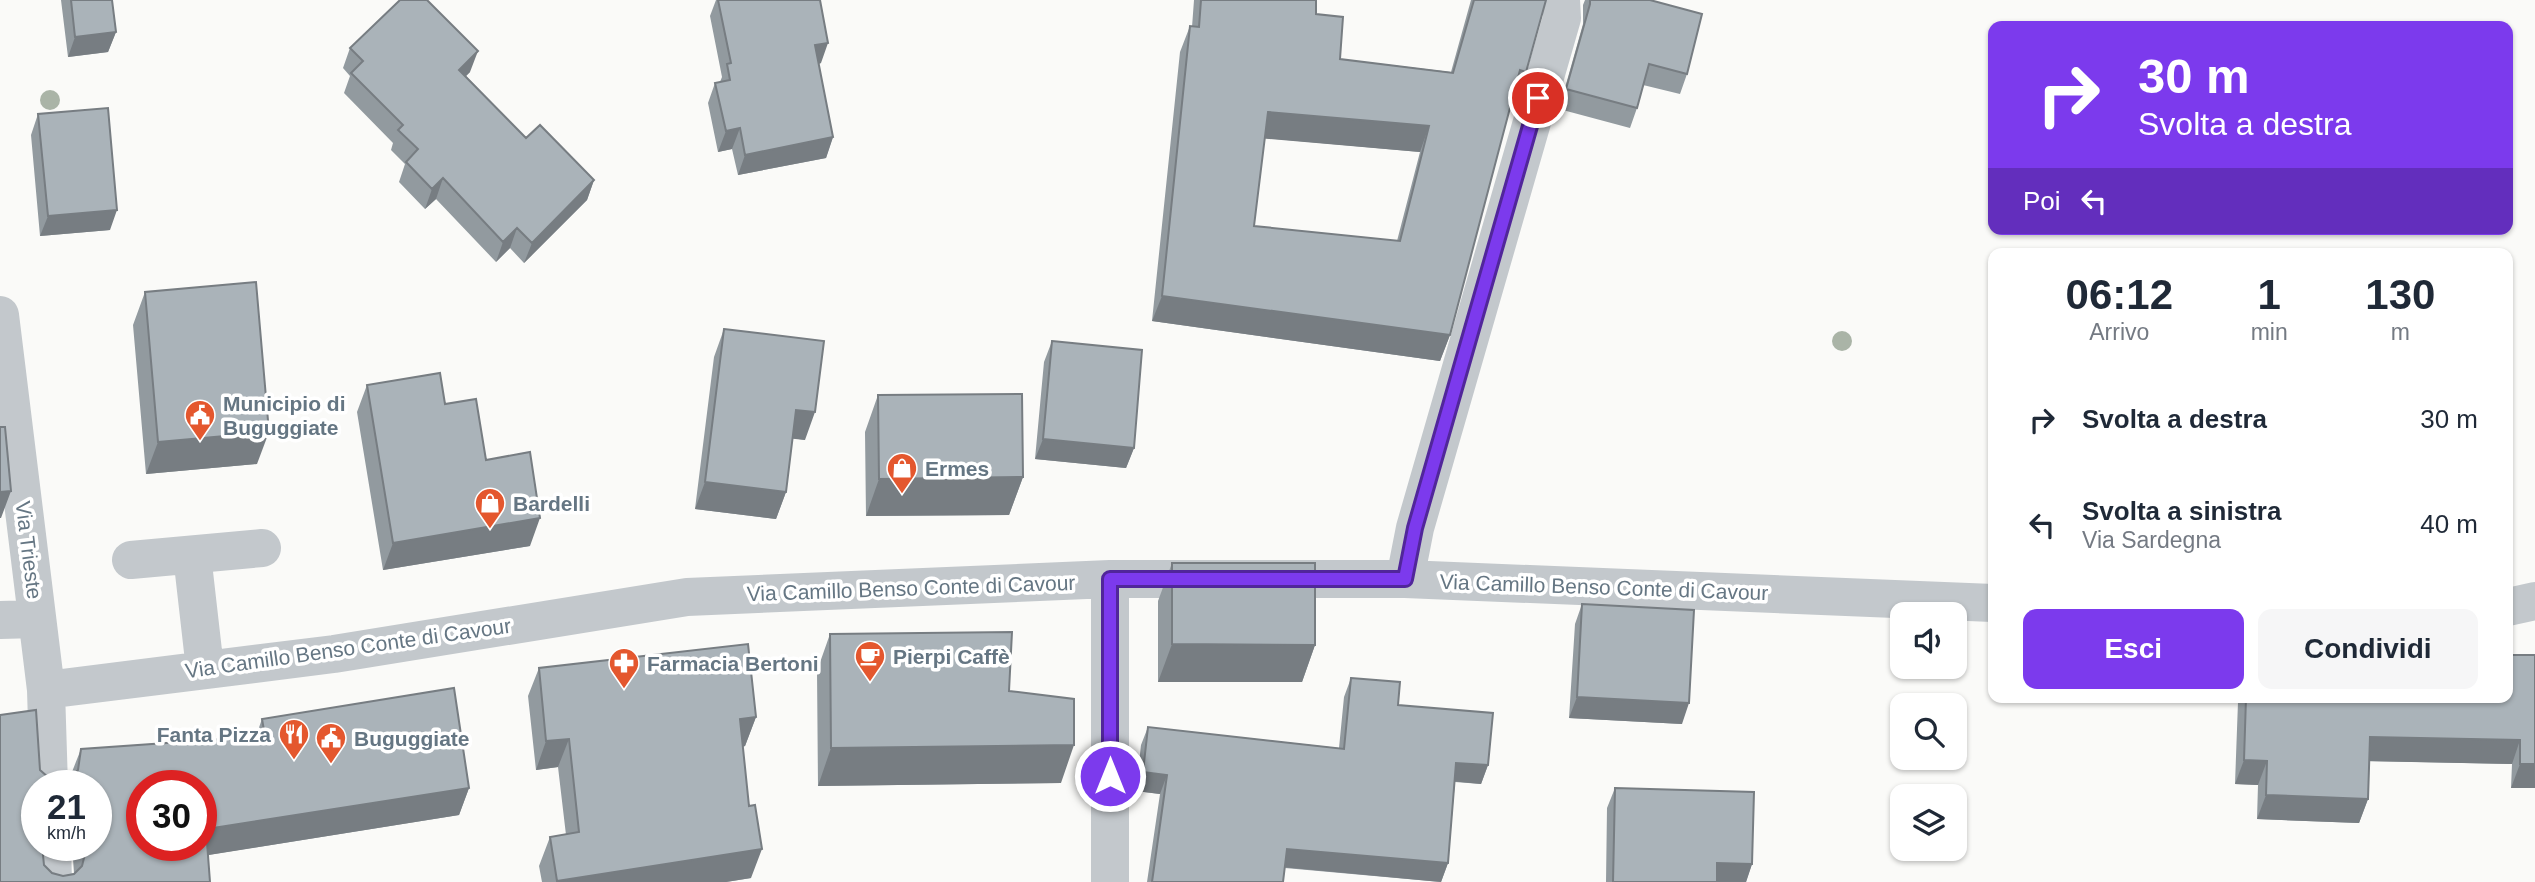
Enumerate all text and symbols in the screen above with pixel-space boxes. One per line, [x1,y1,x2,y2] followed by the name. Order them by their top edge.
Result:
[2023,49,2114,140] icon: right
[2138,49,2250,103] text: 30 m
[1508,68,1568,128] pin
[1519,79,1557,117] icon: arrive
[2138,106,2351,142] text: Svolta a destra
[2075,182,2113,220] icon: left
[2023,186,2061,216] text: Poi
[2066,271,2173,318] text: 06:12
[2257,271,2281,318] text: 1
[2365,271,2435,318] text: 130
[2089,319,2149,345] text: Arrivo
[2251,319,2288,345] text: min
[2391,319,2410,345] text: m
[223,392,345,439] place label: Municipio di Buguggiate
[183,398,217,442] public building icon: Municipio di Buguggiate
[2023,401,2061,439] icon: right
[2082,404,2267,434] text: Svolta a destra
[2420,404,2478,434] text: 30 m
[885,451,919,495] shop icon: Ermes
[925,457,989,480] place label: Ermes
[473,486,507,530] shop icon: Bardelli
[513,492,590,515] place label: Bardelli
[2082,496,2281,526] text: Svolta a sinistra
[12,500,46,600] street label: Via Trieste
[2023,506,2061,544] icon: left
[2420,509,2478,539] text: 40 m
[2082,527,2221,553] text: Via Sardegna
[1439,570,1769,604] street label: Via Camillo Benso Conte di Cavour
[746,571,1076,605] street label: Via Camillo Benso Conte di Cavour
[1890,602,1967,861] map controls
[1890,602,1967,679] button: sound
[2023,609,2244,689] button: Esci
[2258,609,2478,689] button: Condividi
[184,614,512,682] street label: Via Camillo Benso Conte di Cavour
[853,639,887,683] cafe icon: Pierpi Caffè
[893,645,1010,668] place label: Pierpi Caffè
[607,646,641,690] pharmacy icon: Farmacia Bertoni
[647,652,819,675] place label: Farmacia Bertoni
[1890,693,1967,770] button: search
[277,717,311,761] restaurant icon: Fanta Pizza
[314,721,348,765] public building icon: Buguggiate
[157,723,271,746] place label: Fanta Pizza
[354,727,470,750] place label: Buguggiate
[1073,739,1147,813] position arrow
[126,770,217,861] speed limit sign: 30
[1890,784,1967,861] button: layers
[47,787,86,826] text: 21
[47,823,86,843] text: km/h

